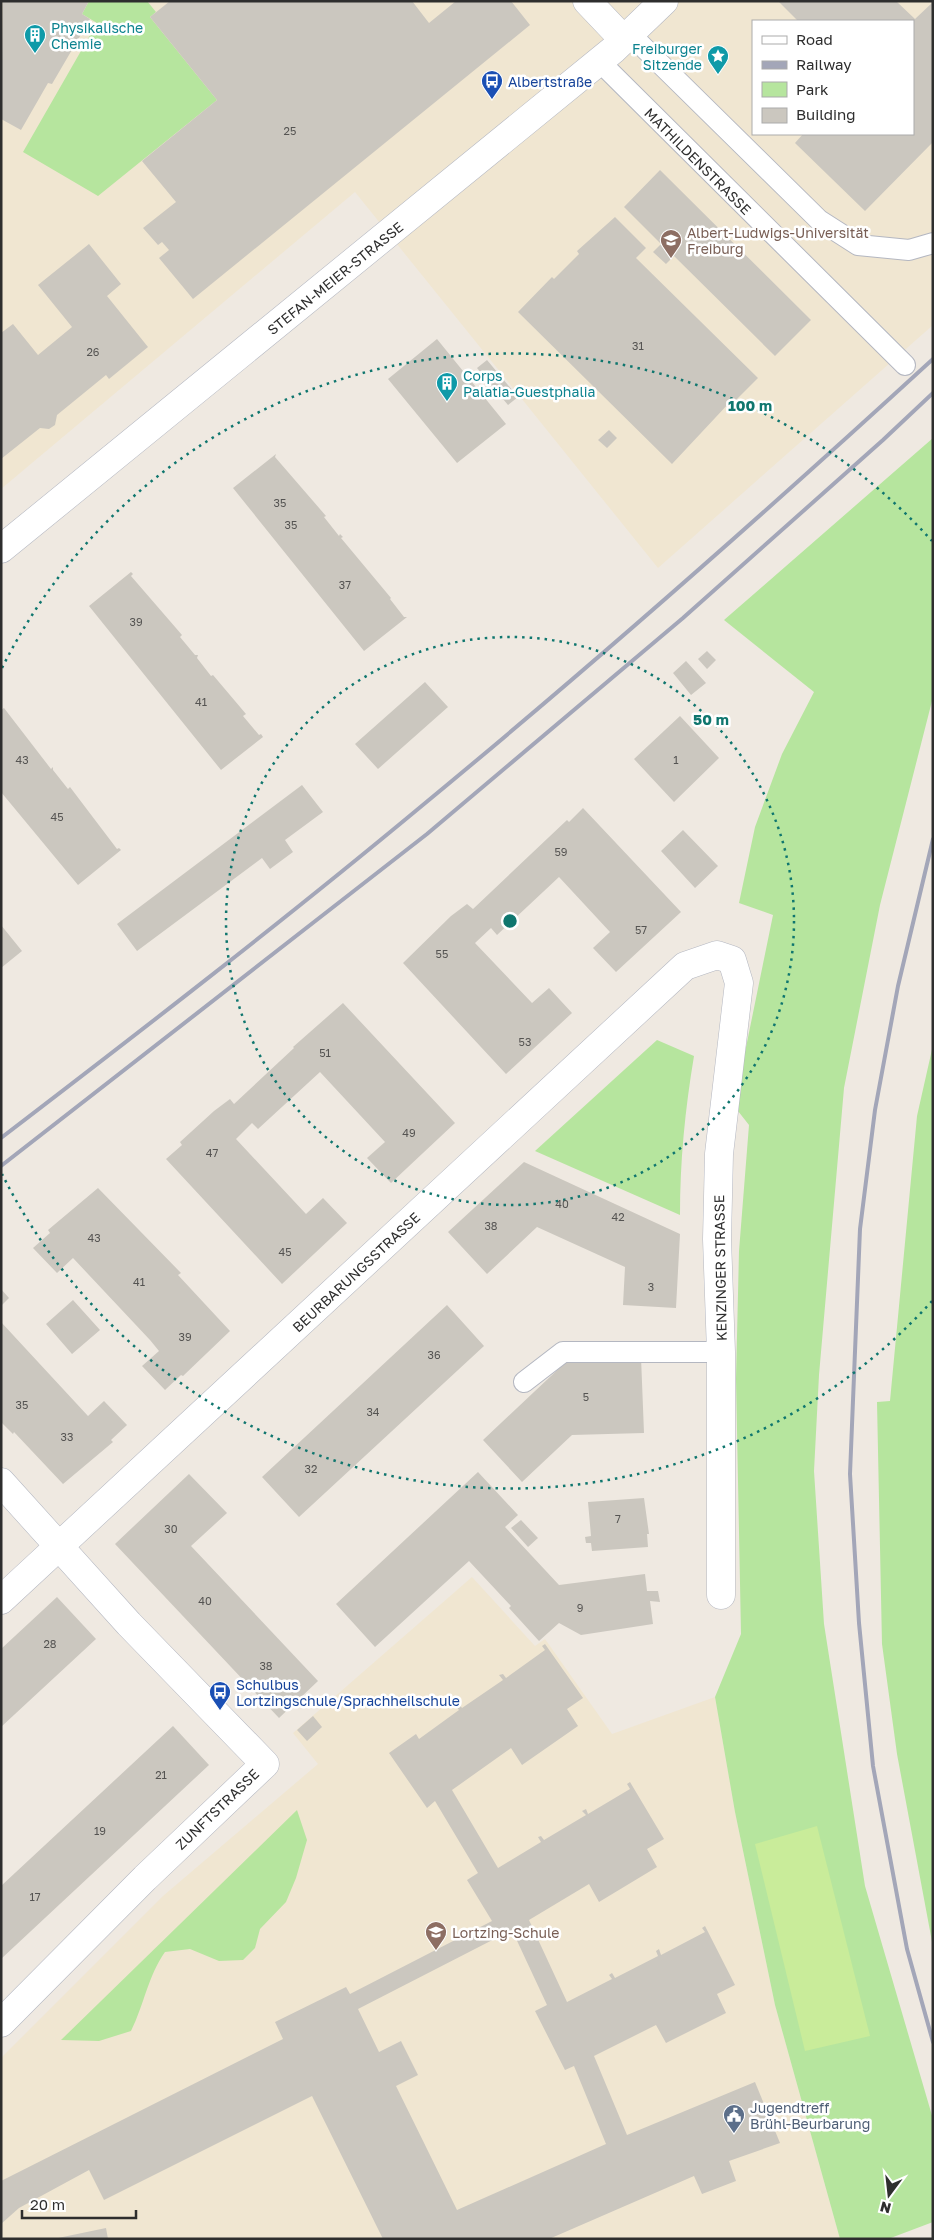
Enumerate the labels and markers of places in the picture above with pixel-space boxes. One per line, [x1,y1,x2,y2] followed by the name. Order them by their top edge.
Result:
[51,19,143,52] place label: Physikalische Chemie
[23,23,47,54] building icon: Physikalische Chemie
[632,40,703,73] place label: Freiburger Sitzende
[706,44,730,75] place icon: Freiburger Sitzende
[480,69,504,100] bus stop icon: Albertstraße
[508,73,592,90] place label: Albertstraße
[687,224,869,257] place label: Albert-Ludwigs-Universität Freiburg
[659,228,683,259] school or university icon: Albert-Ludwigs-Universität Freiburg
[463,367,596,400] place label: Corps Palatia-Guestphalia
[435,371,459,402] building icon: Corps Palatia-Guestphalia
[501,912,519,930] centre of rings
[236,1676,460,1709] place label: Schulbus Lortzingschule/Sprachheilschule
[208,1680,232,1711] bus stop icon: Schulbus Lortzingschule/Sprachheilschule
[424,1920,448,1951] school or university icon: Lortzing-Schule
[452,1924,559,1941] place label: Lortzing-Schule
[750,2099,870,2132] place label: Jugendtreff Brühl-Beurbarung
[722,2103,746,2134] public building icon: Jugendtreff Brühl-Beurbarung

